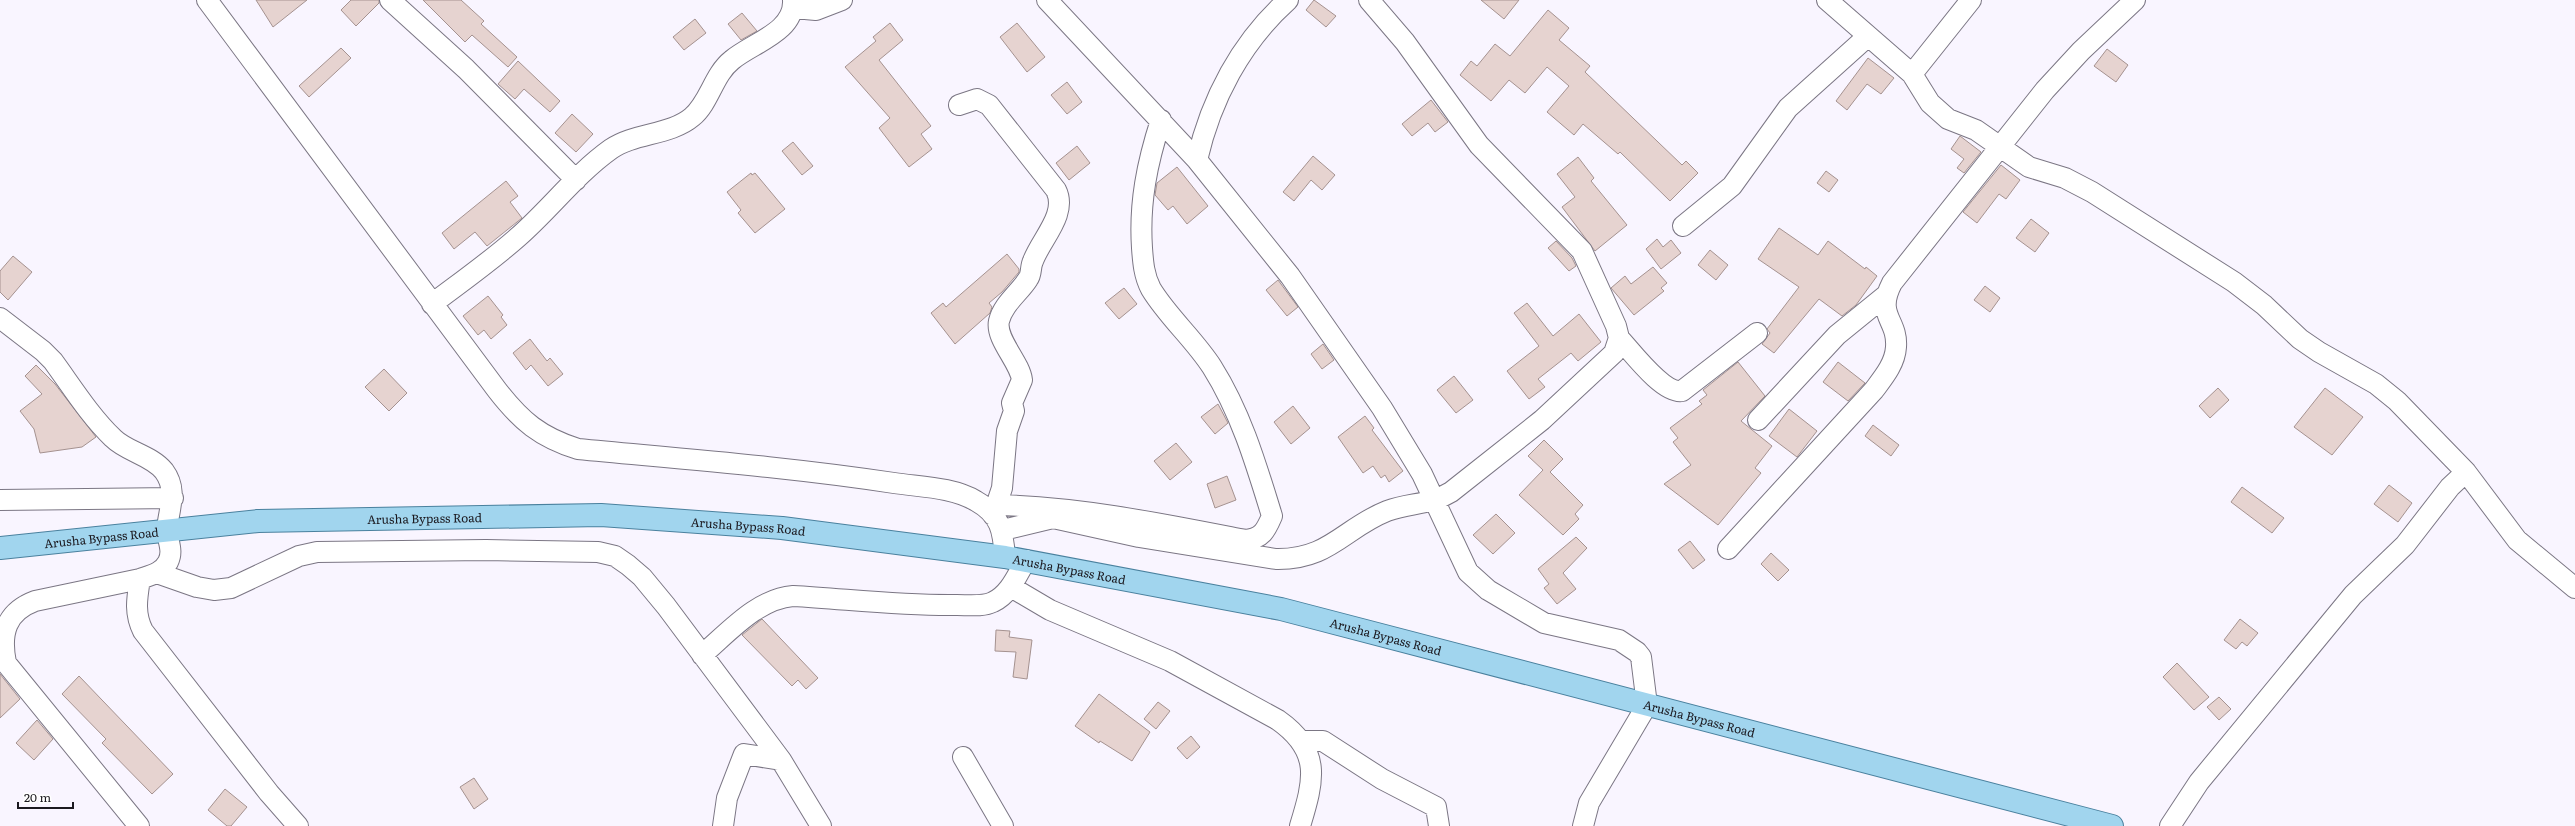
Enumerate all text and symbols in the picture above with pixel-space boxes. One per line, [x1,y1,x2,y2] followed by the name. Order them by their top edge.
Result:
[367,508,483,528] street label: Arusha Bypass Road
[690,512,807,540] street label: Arusha Bypass Road
[43,522,160,552] street label: Arusha Bypass Road
[1011,550,1128,589] street label: Arusha Bypass Road
[1328,613,1444,660] street label: Arusha Bypass Road
[1641,695,1758,742] street label: Arusha Bypass Road
[18,784,73,810] scale bar
[24,788,51,806] text: 20 m

